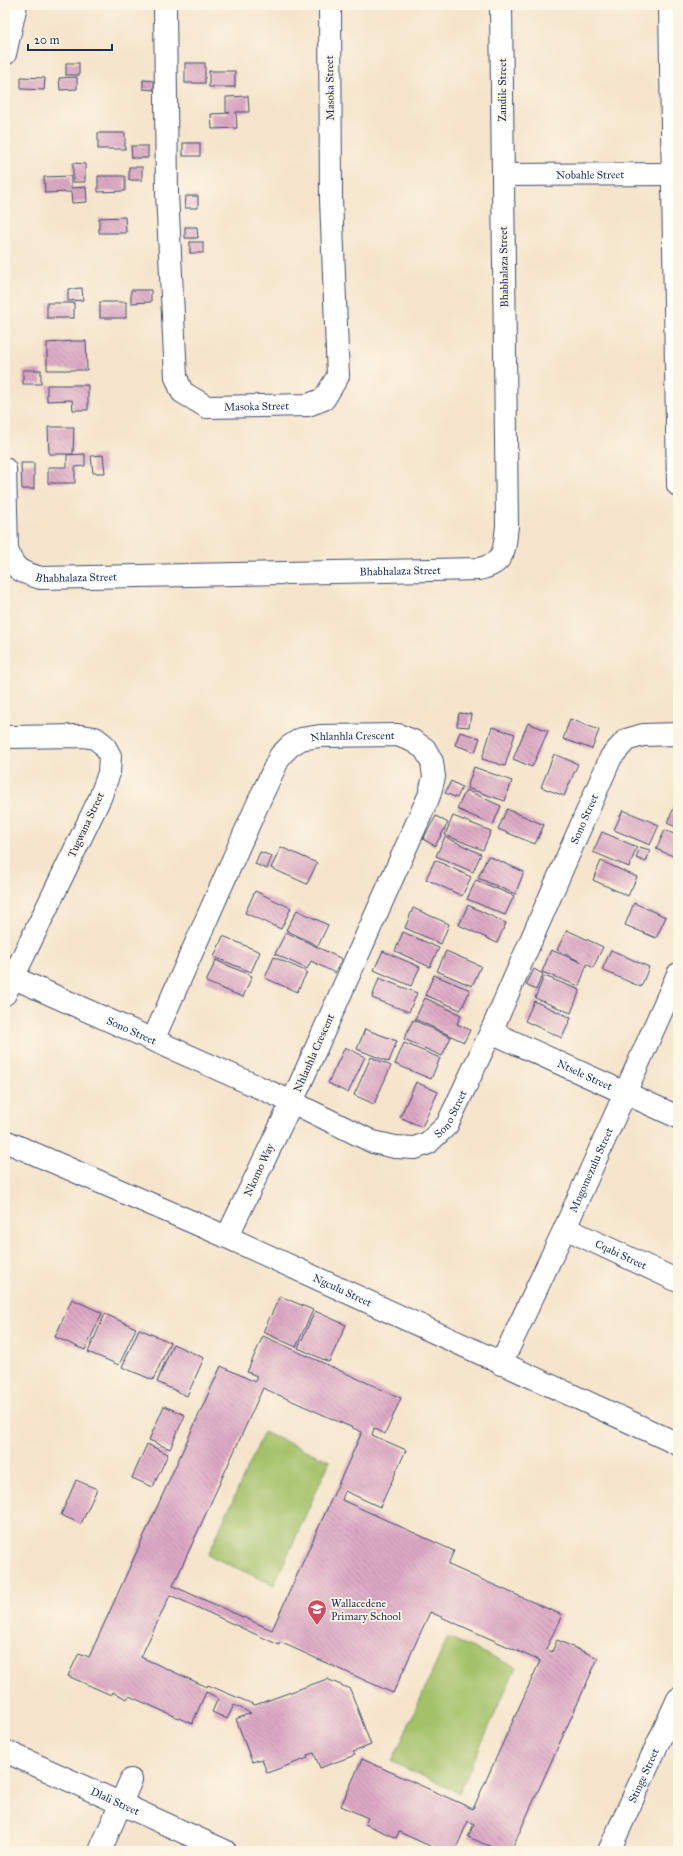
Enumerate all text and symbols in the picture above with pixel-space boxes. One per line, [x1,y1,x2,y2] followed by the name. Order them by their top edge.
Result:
[28,26,112,52] scale bar
[34,33,60,47] text: 20 m
[323,55,337,121] street label: Masoka Street
[496,58,509,122] street label: Zandile Street
[556,168,624,181] street label: Nobahle Street
[497,226,511,308] street label: Bhabhalaza Street
[224,399,289,413] street label: Masoka Street
[359,563,441,578] street label: Bhabhalaza Street
[34,570,117,585] street label: Bhabhalaza Street
[309,729,395,744] street label: Nhlanhla Crescent
[65,790,107,860] street label: Tugwana Street
[567,792,601,846] street label: Sono Street
[291,1012,337,1094] street label: Nhlanhla Crescent
[105,1014,159,1047] street label: Sono Street
[555,1057,614,1093] street label: Ntsele Street
[431,1088,469,1140] street label: Sono Street
[566,1125,615,1214] street label: Mngomezulu Street
[241,1141,277,1198] street label: Nkomo Way
[593,1237,649,1272] street label: Cqabi Street
[311,1271,374,1309] street label: Ngculu Street
[331,1597,401,1623] place label: Wallacedene Primary School
[306,1598,328,1626] school or university icon: Wallacedene Primary School
[625,1746,661,1805] street label: Stinge Street
[89,1784,142,1818] street label: Dlali Street

